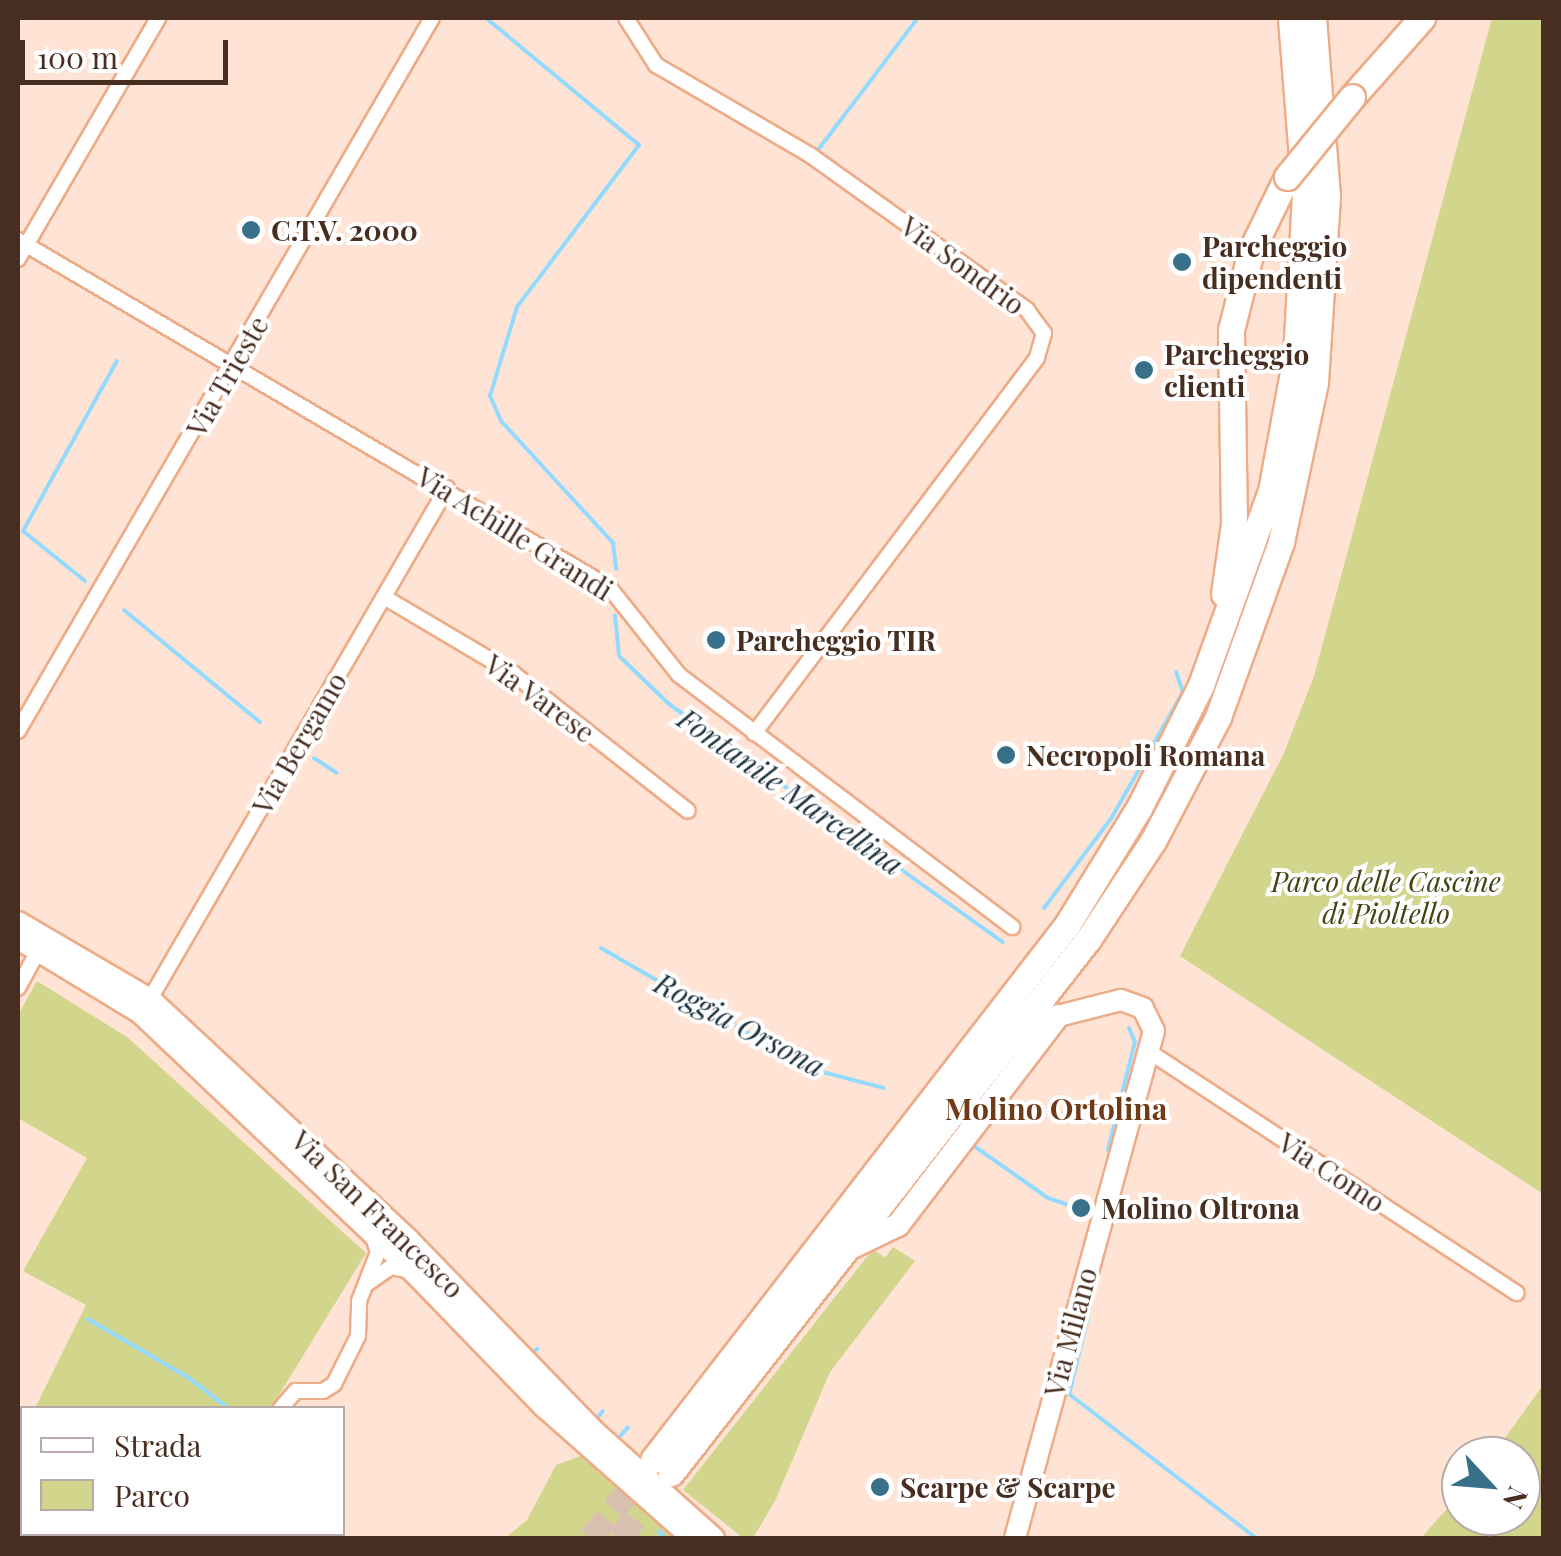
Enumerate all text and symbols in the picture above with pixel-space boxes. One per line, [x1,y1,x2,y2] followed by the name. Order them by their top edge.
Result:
[25,20,232,82] scale bar
[37,37,118,77] text: 100 m
[894,209,1032,321] street label: Via Sondrio
[271,213,418,247] place label: C.T.V. 2000
[240,219,262,241] marker: C.T.V. 2000
[1202,229,1347,295] place label: Parcheggio dipendenti
[1171,251,1193,273] marker: Parcheggio dipendenti
[179,309,275,443] street label: Via Trieste
[1164,337,1309,403] place label: Parcheggio clienti
[1133,359,1155,381] marker: Parcheggio clienti
[410,459,620,607] street label: Via Achille Grandi
[736,623,937,657] place label: Parcheggio TIR
[705,629,727,651] marker: Parcheggio TIR
[478,647,602,749] street label: Via Varese
[245,666,353,820] street label: Via Bergamo
[671,700,911,882] water label: Fontanile Marcellina
[1026,738,1265,772] place label: Necropoli Romana
[995,744,1017,766] marker: Necropoli Romana
[1271,864,1501,930] park label: Parco delle Cascine di Pioltello
[649,964,831,1084] water label: Roggia Orsona
[945,1090,1167,1126] district label: Molino Ortolina
[285,1123,471,1305] street label: Via San Francesco
[1272,1125,1392,1219] street label: Via Como
[1101,1191,1300,1225] place label: Molino Oltrona
[1070,1197,1092,1219] marker: Molino Oltrona
[1037,1264,1103,1400] street label: Via Milano
[20,1406,345,1536] legend
[114,1425,201,1465] text: Strada
[1441,1436,1541,1536] north arrow
[900,1470,1116,1504] place label: Scarpe & Scarpe
[114,1475,190,1515] text: Parco
[869,1476,891,1498] marker: Scarpe & Scarpe
[1496,1481,1538,1516] text: N

